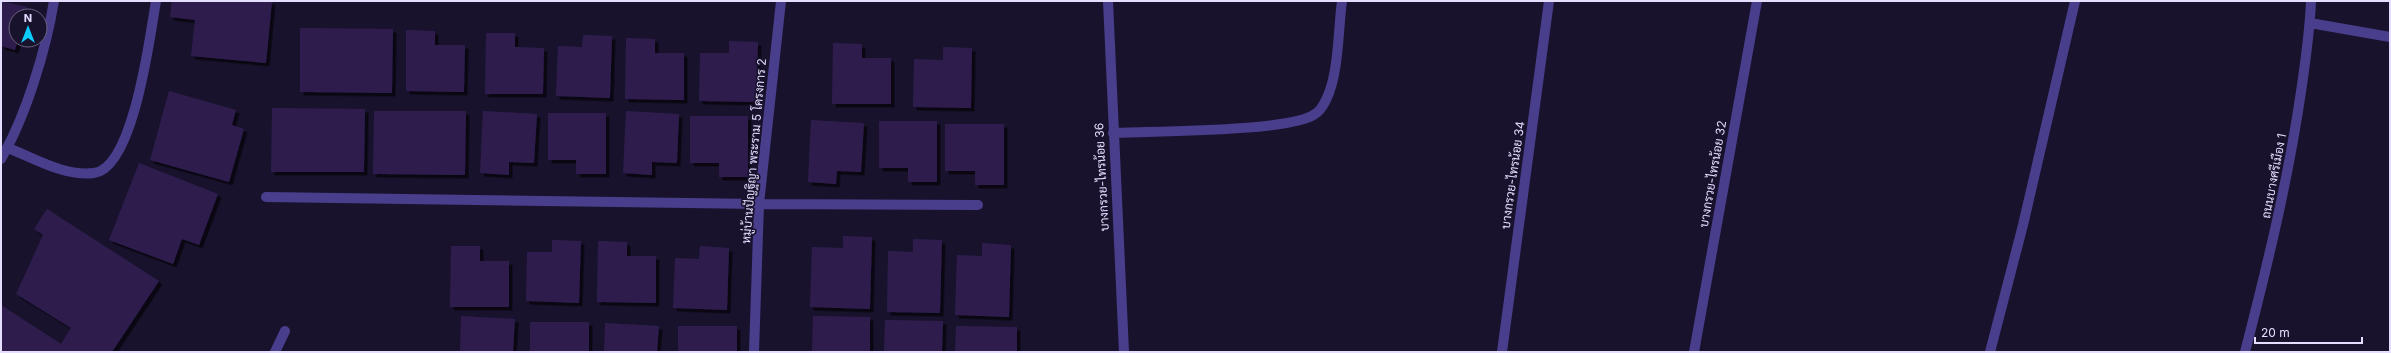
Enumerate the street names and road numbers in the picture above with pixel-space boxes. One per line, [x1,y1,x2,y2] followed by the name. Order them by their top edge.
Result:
[738,58,770,244] street label: หมู่บ้านปัญฐิญา พระราม 5 โครงการ 2
[1696,119,1729,229] street label: บางกรวย-ไทรน้อย 32
[1498,120,1528,230] street label: บางกรวย-ไทรน้อย 34
[1091,122,1112,232] street label: บางกรวย-ไทรน้อย 36
[2258,132,2289,220] street label: ถนนบางศรีเมือง 1

